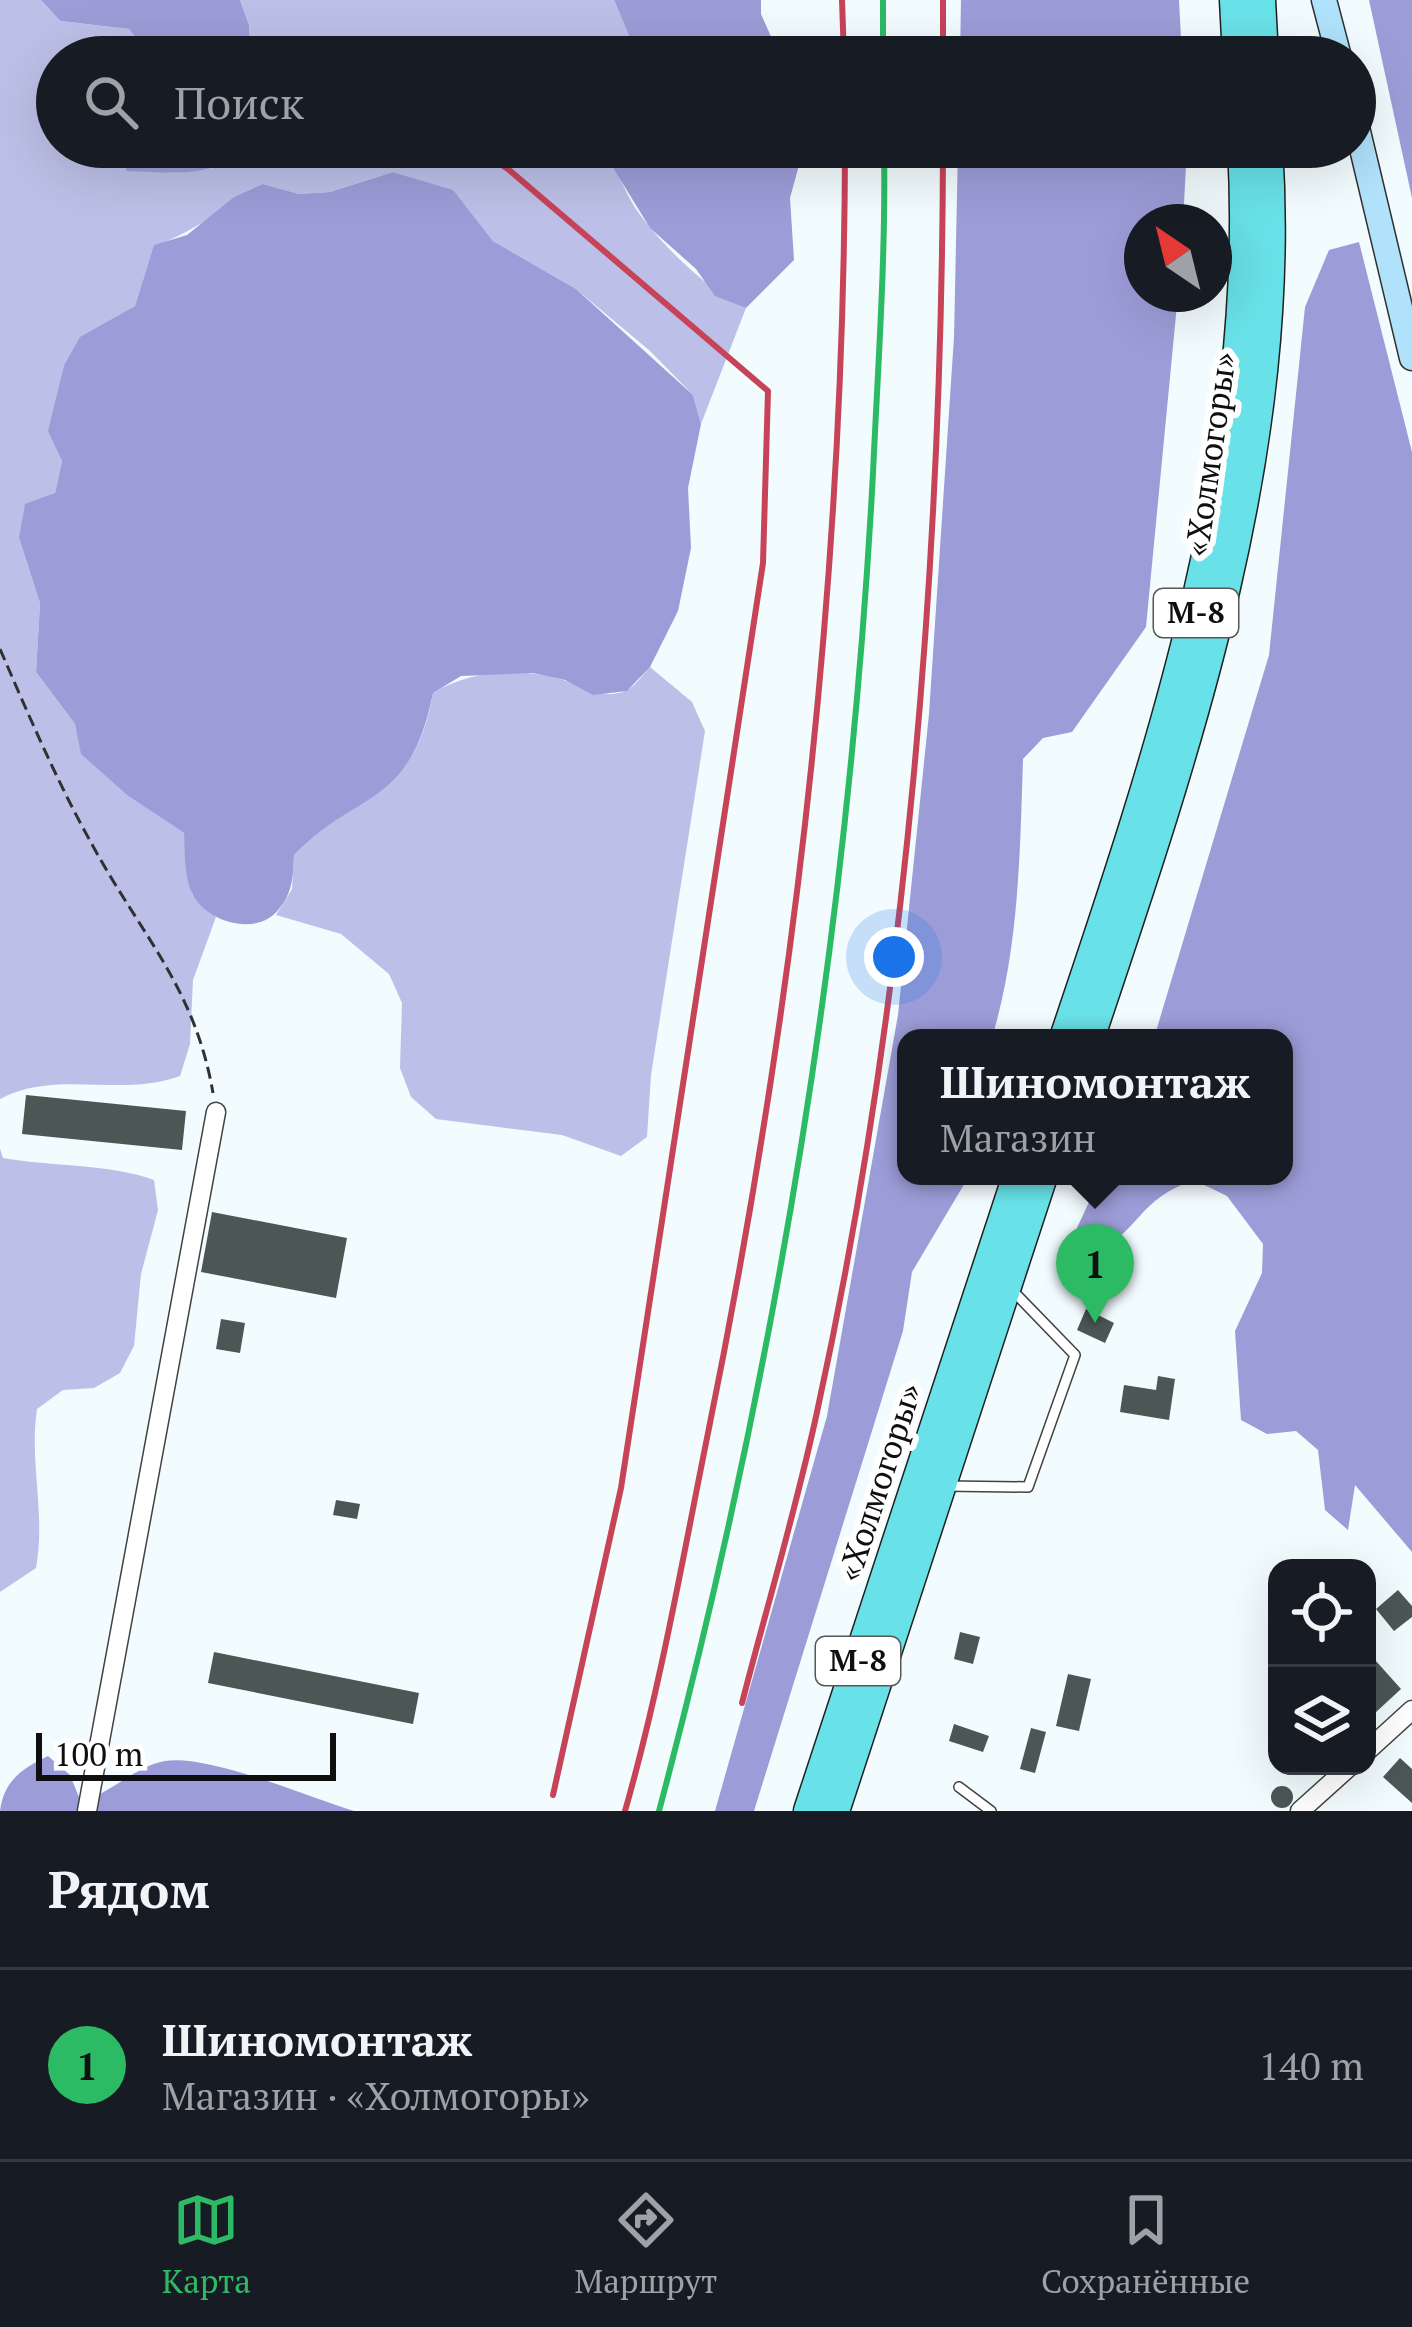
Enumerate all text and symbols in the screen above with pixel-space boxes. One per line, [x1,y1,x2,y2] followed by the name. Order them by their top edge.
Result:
[36,36,1376,168] search box
[78,69,144,135] icon: search
[174,72,304,132] text: Поиск
[1124,204,1232,312] north arrow
[1174,349,1245,559] street label: «Холмогоры»
[1154,589,1238,637] road number: М-8
[864,927,924,987] your location
[897,1029,1293,1185] popup
[940,1051,1250,1111] text: Шиномонтаж
[940,1111,1096,1163] text: Магазин
[1056,1224,1134,1323] pin: 1
[826,1377,931,1586] street label: «Холмогоры»
[1268,1559,1376,1775] map controls
[1268,1559,1376,1667] button: locate
[816,1637,900,1685] road number: М-8
[1268,1667,1376,1775] button: layers
[36,1727,336,1780] scale bar
[54,1732,143,1775] text: 100 m
[48,1855,210,1923] text: Рядом
[162,2009,472,2069] text: Шиномонтаж
[76,2039,98,2091] text: 1
[1259,2039,1364,2091] text: 140 m
[162,2069,590,2121] text: Магазин · «Холмогоры»
[162,2187,251,2302] tab: Карта
[575,2187,717,2302] tab: Маршрут
[1041,2187,1250,2302] tab: Сохранённые

